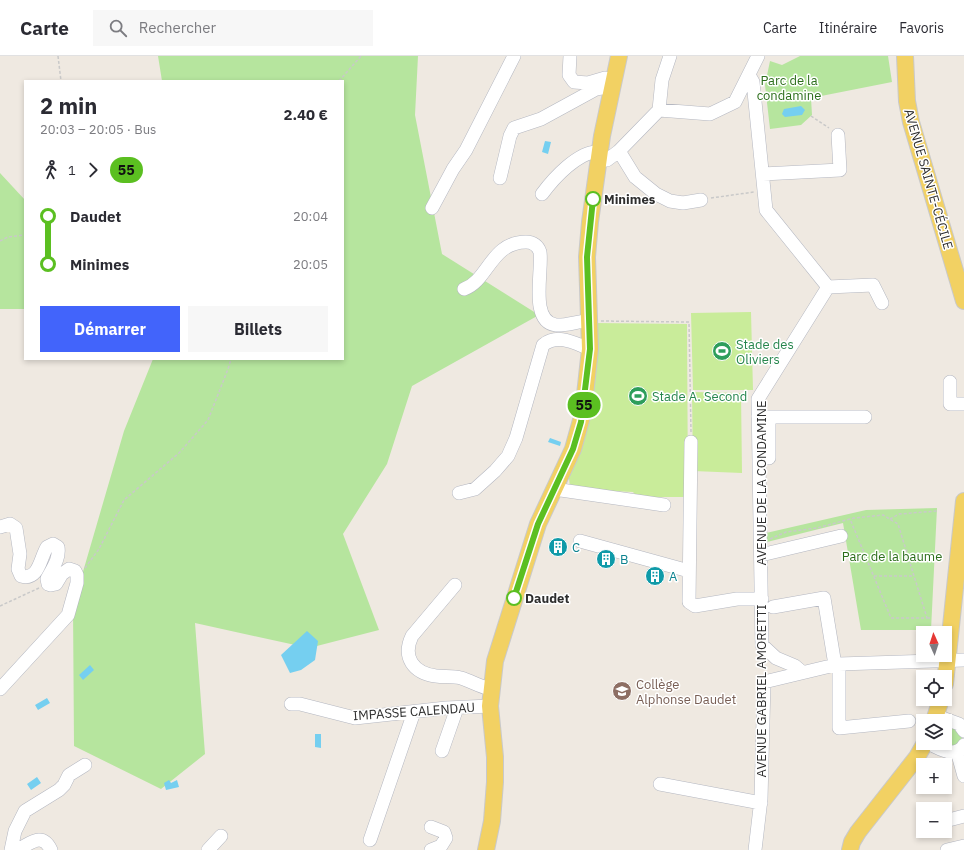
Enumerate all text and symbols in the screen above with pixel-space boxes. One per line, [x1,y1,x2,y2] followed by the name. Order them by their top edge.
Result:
[93,10,373,46] search box
[20,16,69,40] text: Carte
[107,17,129,39] icon: search
[139,18,216,37] text: Rechercher
[763,19,797,37] text: Carte
[819,19,877,37] text: Itinéraire
[899,19,944,37] text: Favoris
[757,72,821,104] park label: Parc de la condamine
[40,91,97,120] text: 2 min
[283,105,328,124] text: 2.40 €
[900,107,957,251] street label: AVENUE SAINTE-CÉCILE
[40,121,156,138] text: 20:03 – 20:05 · Bus
[40,159,62,181] icon: walk
[82,159,104,181] icon: forward
[118,161,135,179] text: 55
[68,162,76,179] text: 1
[585,191,601,207] marker: Minimes
[604,191,656,208] place label: Minimes
[70,207,121,226] text: Daudet
[293,208,328,225] text: 20:04
[70,255,129,274] text: Minimes
[293,256,328,273] text: 20:05
[40,306,180,352] button: Démarrer
[188,306,328,352] button: Billets
[736,336,794,368] place label: Stade des Oliviers
[711,340,733,362] sports icon: Stade des Oliviers
[627,385,649,407] sports icon: Stade A. Second
[652,388,747,405] place label: Stade A. Second
[566,392,602,418] line badge: 55
[576,396,592,414] text: 55
[753,400,770,566] street label: AVENUE DE LA CONDAMINE
[547,536,569,558] building icon: C
[572,539,580,556] place label: C
[595,548,617,570] building icon: B
[842,548,942,565] park label: Parc de la baume
[620,551,629,568] place label: B
[644,565,666,587] building icon: A
[669,568,678,585] place label: A
[506,590,522,606] marker: Daudet
[525,590,569,607] place label: Daudet
[753,605,770,777] street label: AVENUE GABRIEL AMORETTI
[916,626,952,662] north arrow
[916,626,952,838] map controls
[916,670,952,706] button: locate
[636,676,736,708] place label: Collège Alphonse Daudet
[611,680,633,702] school or university icon: Collège Alphonse Daudet
[352,699,476,724] street label: IMPASSE CALENDAU
[916,714,952,750] button: layers
[916,758,952,794] button: +
[916,802,952,838] button: −

